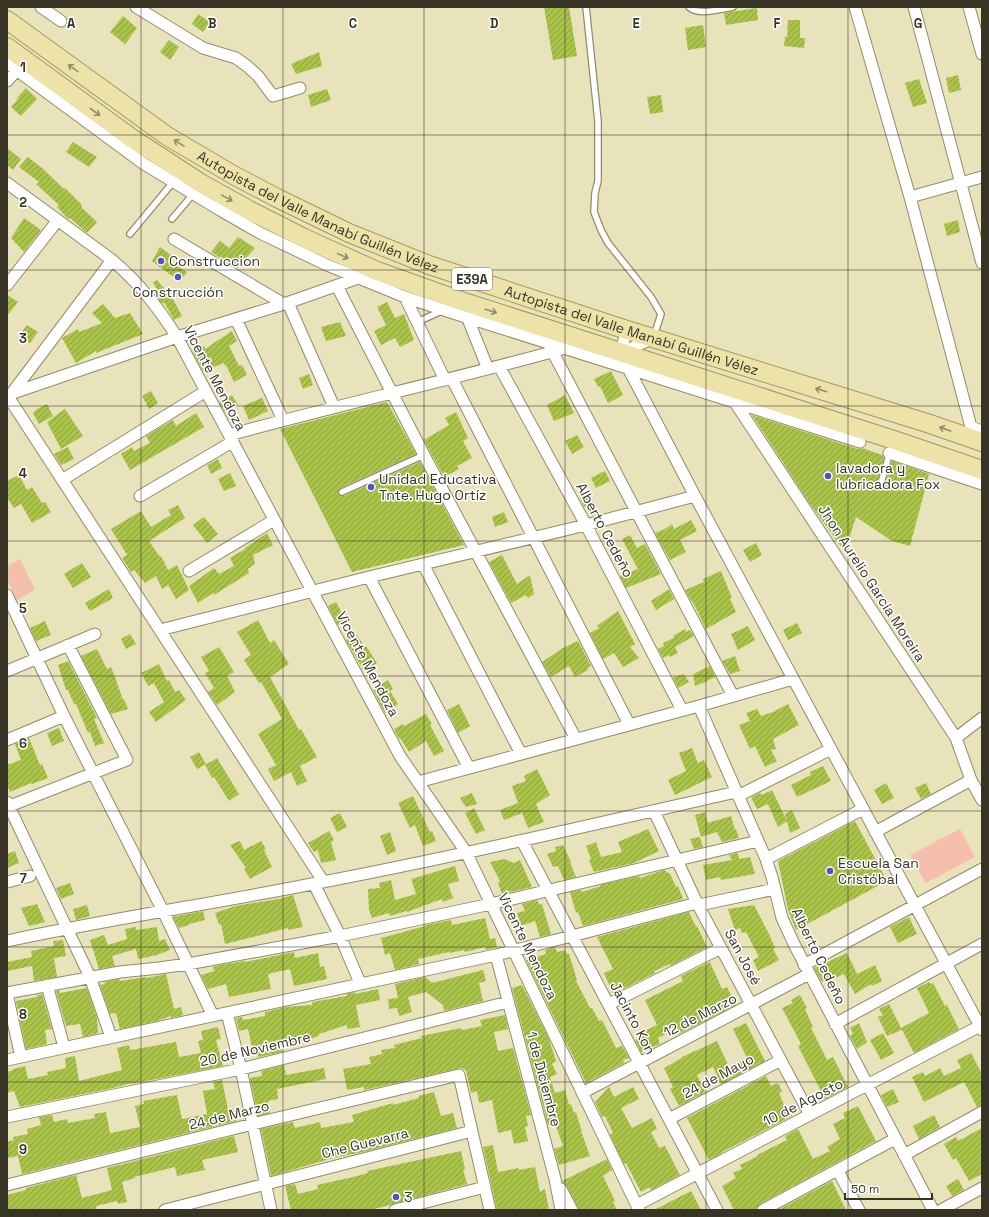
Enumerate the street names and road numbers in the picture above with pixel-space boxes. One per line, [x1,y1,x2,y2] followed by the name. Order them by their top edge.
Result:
[194,147,441,277] street label: Autopista del Valle Manabí Guillén Vélez
[452,268,492,290] road number: E39A
[502,281,761,379] street label: Autopista del Valle Manabí Guillén Vélez
[180,322,250,434] street label: Vicente Mendoza
[572,479,638,581] street label: Alberto Cedeño
[814,501,930,665] street label: Jhon Aurelio García Moreira
[333,608,403,720] street label: Vicente Mendoza
[494,890,562,1002] street label: Vicente Mendoza
[788,905,850,1007] street label: Alberto Cedeño
[721,926,765,988] street label: San José
[606,978,660,1058] street label: Jacinto Kon
[660,989,740,1041] street label: 12 de Marzo
[198,1027,312,1071] street label: 20 de Noviembre
[523,1030,565,1128] street label: 1 de Diciembre
[679,1050,757,1102] street label: 24 de Mayo
[760,1074,846,1130] street label: 10 de Agosto
[187,1096,271,1134] street label: 24 de Marzo
[320,1123,410,1163] street label: Che Guevarra

